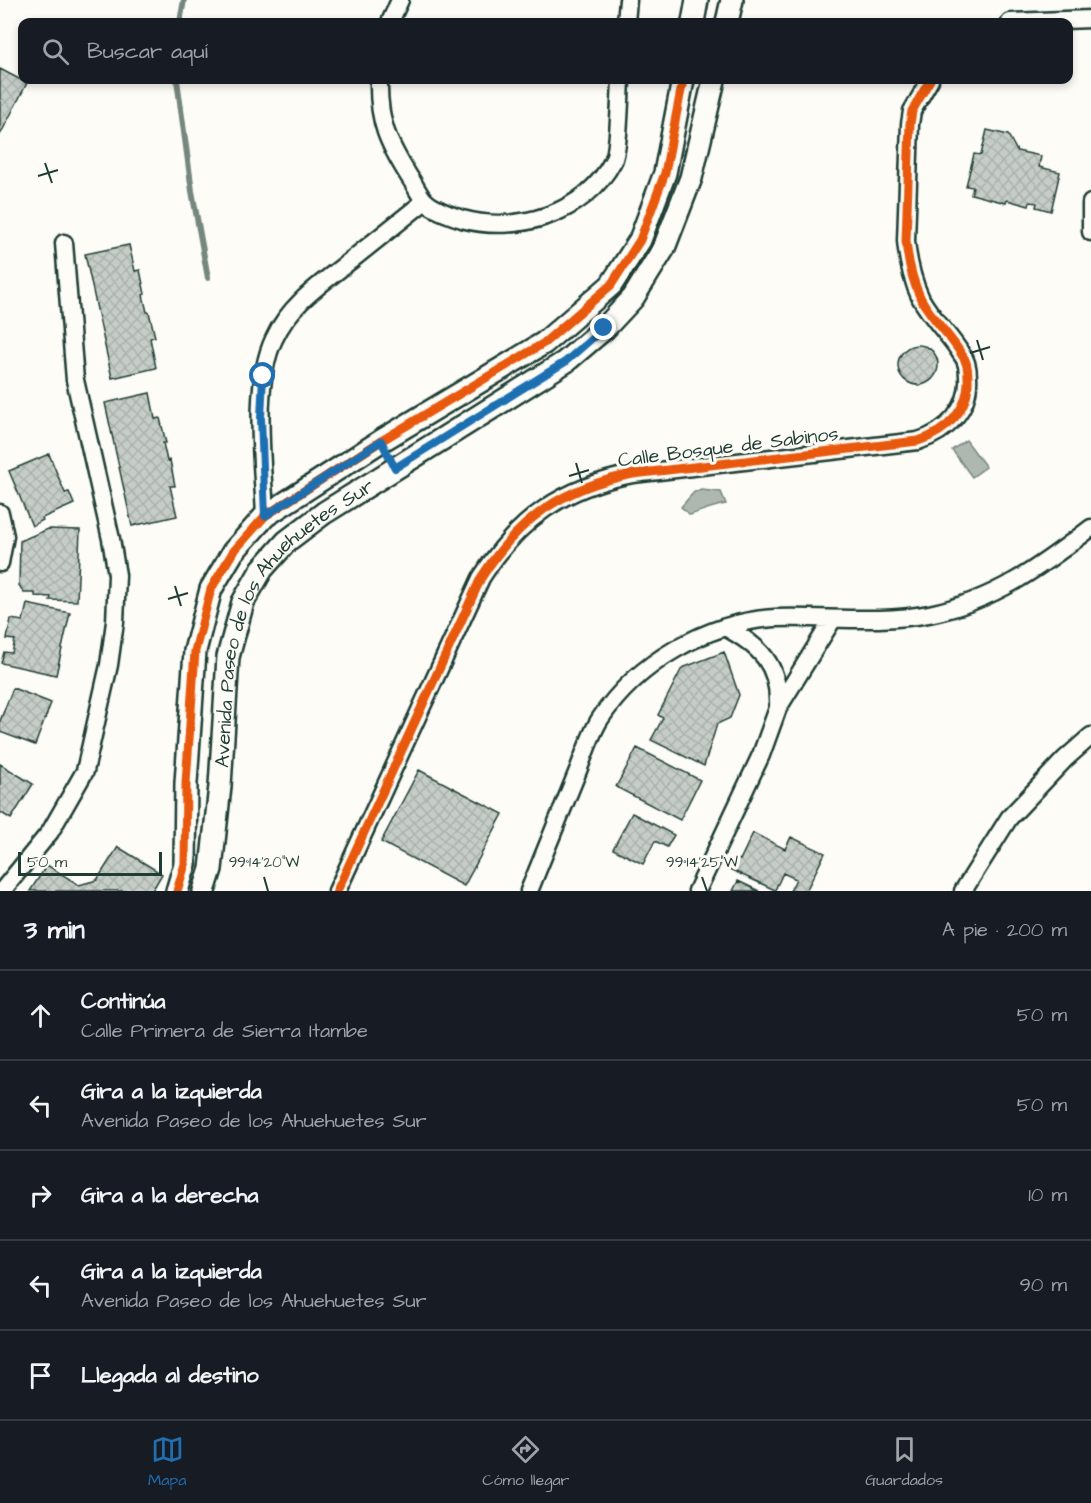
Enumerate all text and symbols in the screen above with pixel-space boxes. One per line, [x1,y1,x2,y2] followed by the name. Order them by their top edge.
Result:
[18,18,1073,84] search box
[39,35,72,68] icon: search
[87,36,208,67] text: Buscar aquí
[590,314,616,340] route end
[249,362,275,388] route start
[616,420,840,474] street label: Calle Bosque de Sabinos
[208,472,379,768] street label: Avenida Paseo de los Ahuehuetes Sur
[18,849,162,876] scale bar
[27,851,67,873] text: 50 m
[229,852,299,873] text: 99°14'20"W
[666,852,738,873] text: 99°14'25"W
[24,912,85,948] text: 3 min
[942,916,1067,944] text: A pie · 200 m
[81,986,166,1017] text: Continúa
[24,999,57,1032] icon: ahead
[1017,1001,1067,1029] text: 50 m
[81,1017,368,1045] text: Calle Primera de Sierra Itambe
[81,1076,262,1107] text: Gira a la izquierda
[24,1089,57,1122] icon: left
[1017,1091,1067,1119] text: 50 m
[81,1107,427,1135] text: Avenida Paseo de los Ahuehuetes Sur
[24,1179,57,1212] icon: right
[81,1180,258,1211] text: Gira a la derecha
[1028,1181,1067,1209] text: 10 m
[81,1256,262,1287] text: Gira a la izquierda
[24,1269,57,1302] icon: left
[1019,1271,1067,1299] text: 90 m
[81,1287,427,1315] text: Avenida Paseo de los Ahuehuetes Sur
[24,1359,57,1392] icon: arrive
[81,1360,259,1391] text: Llegada al destino
[148,1433,186,1491] tab: Mapa
[482,1433,569,1491] tab: Cómo llegar
[865,1433,943,1491] tab: Guardados

